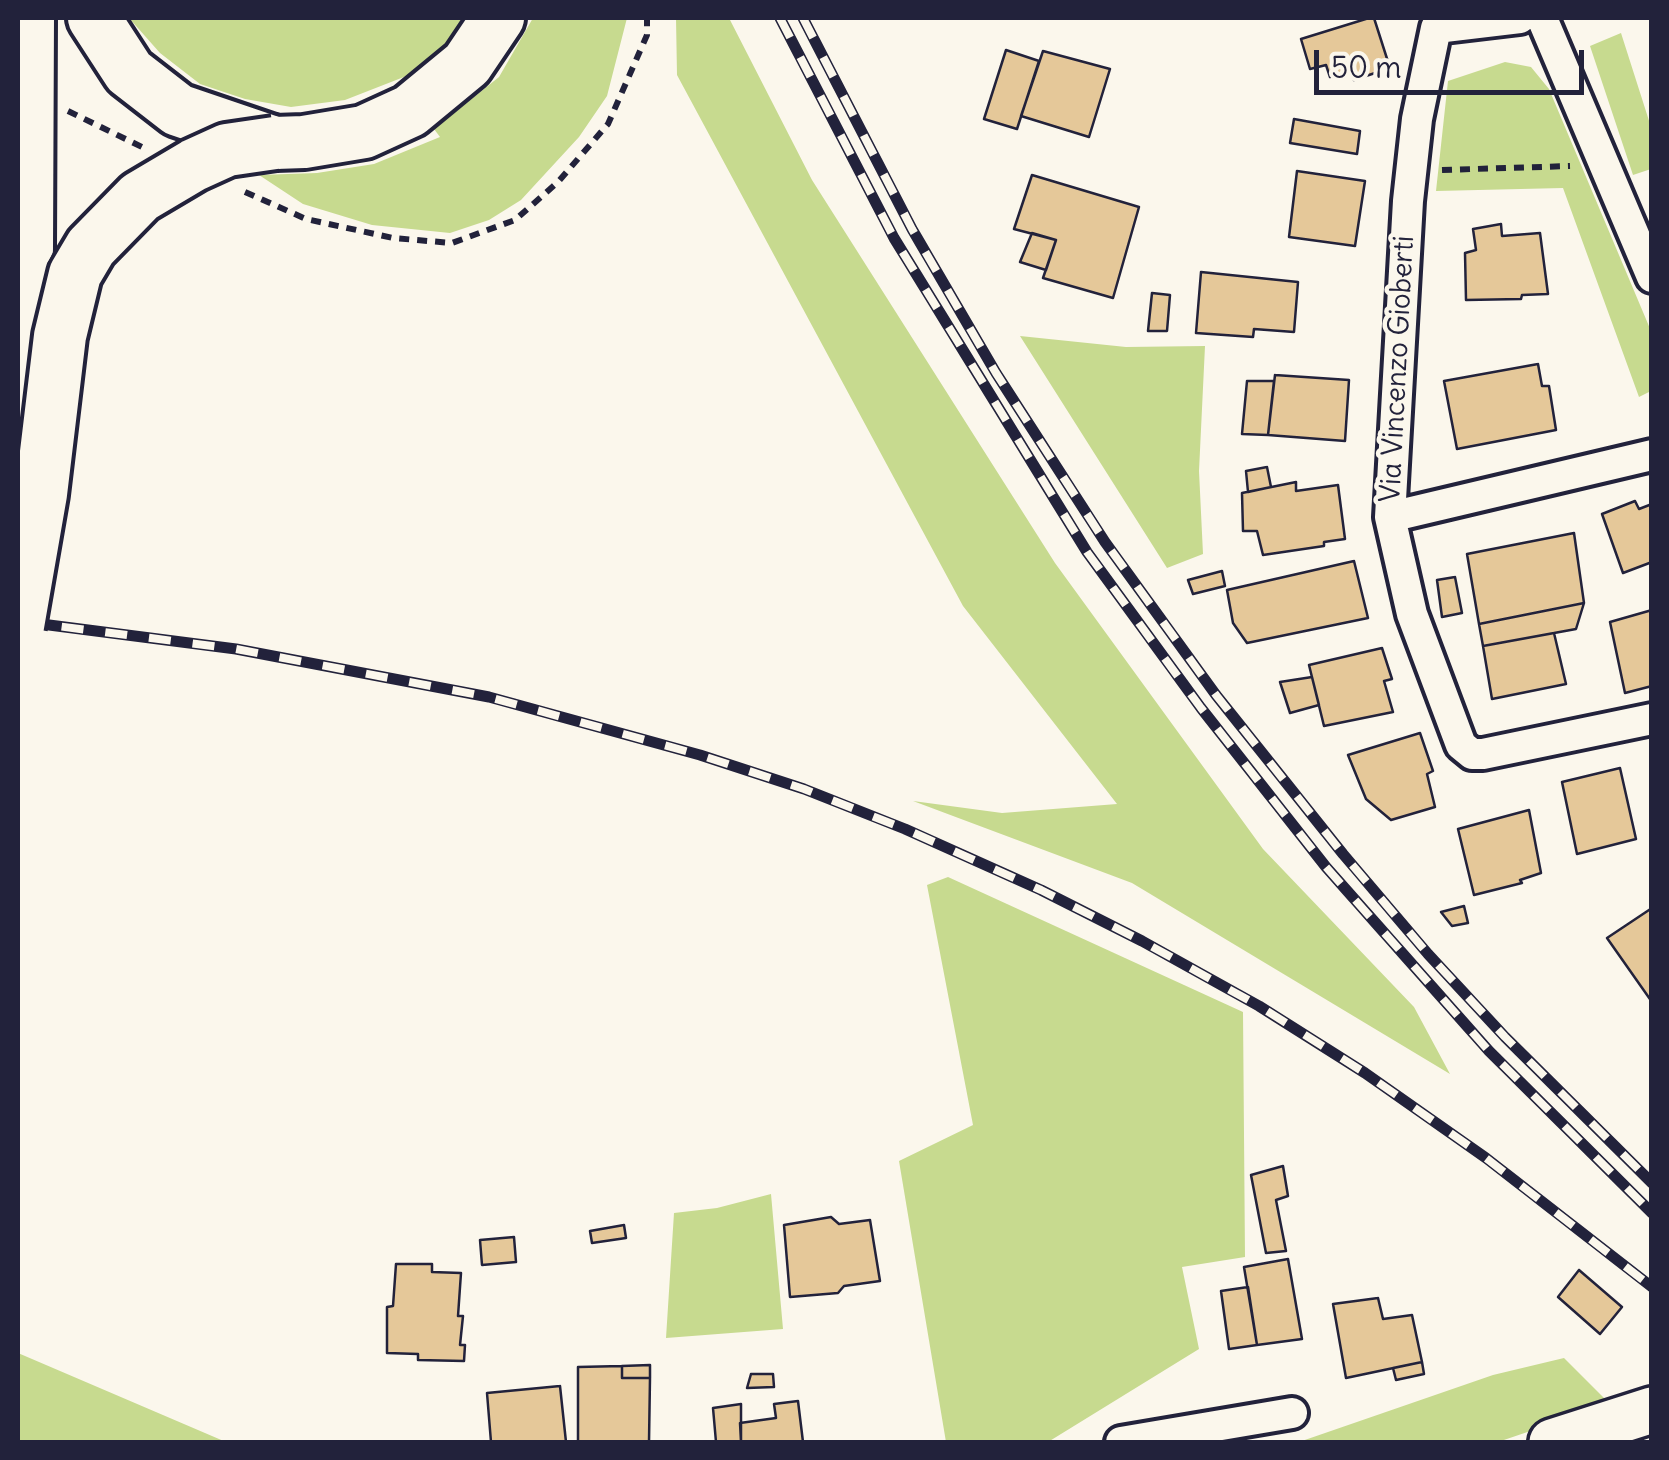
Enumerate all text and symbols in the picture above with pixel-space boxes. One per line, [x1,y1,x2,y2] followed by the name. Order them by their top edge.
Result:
[1319,30,1589,92] scale bar
[1331,48,1401,86] text: 50 m
[1374,235,1422,503] street label: Via Vincenzo Gioberti

